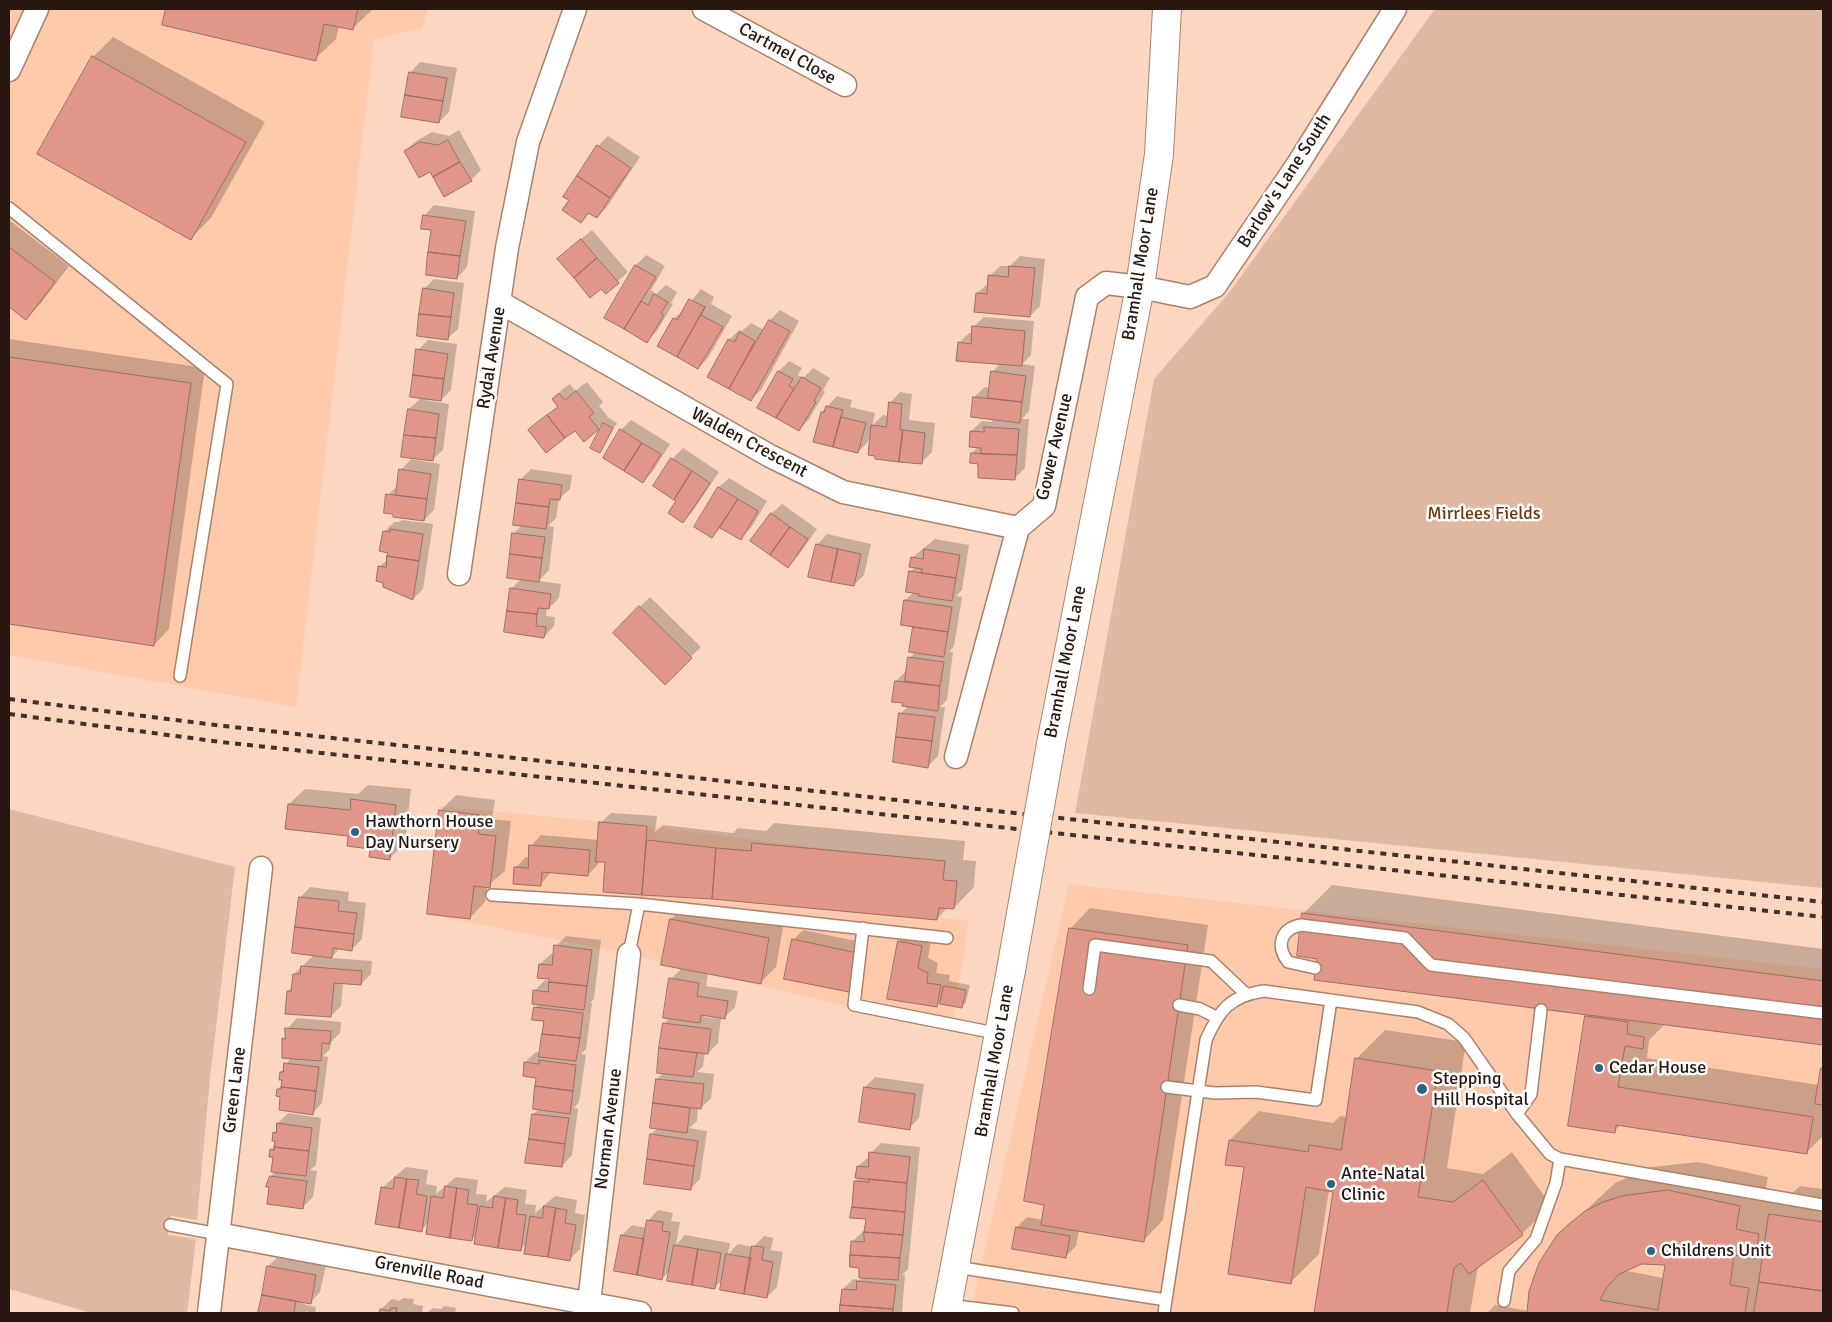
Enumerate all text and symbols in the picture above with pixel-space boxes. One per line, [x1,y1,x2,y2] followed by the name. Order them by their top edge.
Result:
[735,18,839,90] street label: Cartmel Close
[1233,110,1337,252] street label: Barlow's Lane South
[1118,186,1164,342] street label: Bramhall Moor Lane
[473,305,511,411] street label: Rydal Avenue
[1032,391,1078,503] street label: Gower Avenue
[687,403,811,483] street label: Walden Crescent
[1427,503,1541,525] park label: Mirrlees Fields
[1041,584,1091,740] street label: Bramhall Moor Lane
[365,811,493,854] place label: Hawthorn House Day Nursery
[349,826,361,838] marker: Hawthorn House Day Nursery
[971,983,1019,1139] street label: Bramhall Moor Lane
[219,1046,251,1134] street label: Green Lane
[1609,1057,1706,1079] place label: Cedar House
[1593,1062,1605,1074] marker: Cedar House
[591,1067,627,1191] street label: Norman Avenue
[1433,1068,1529,1110] place label: Stepping Hill Hospital
[1415,1082,1429,1096] marker: Stepping Hill Hospital
[1341,1163,1425,1206] place label: Ante-Natal Clinic
[1325,1178,1337,1190] marker: Ante-Natal Clinic
[1661,1240,1771,1262] place label: Childrens Unit
[1645,1245,1657,1257] marker: Childrens Unit
[372,1252,486,1294] street label: Grenville Road

